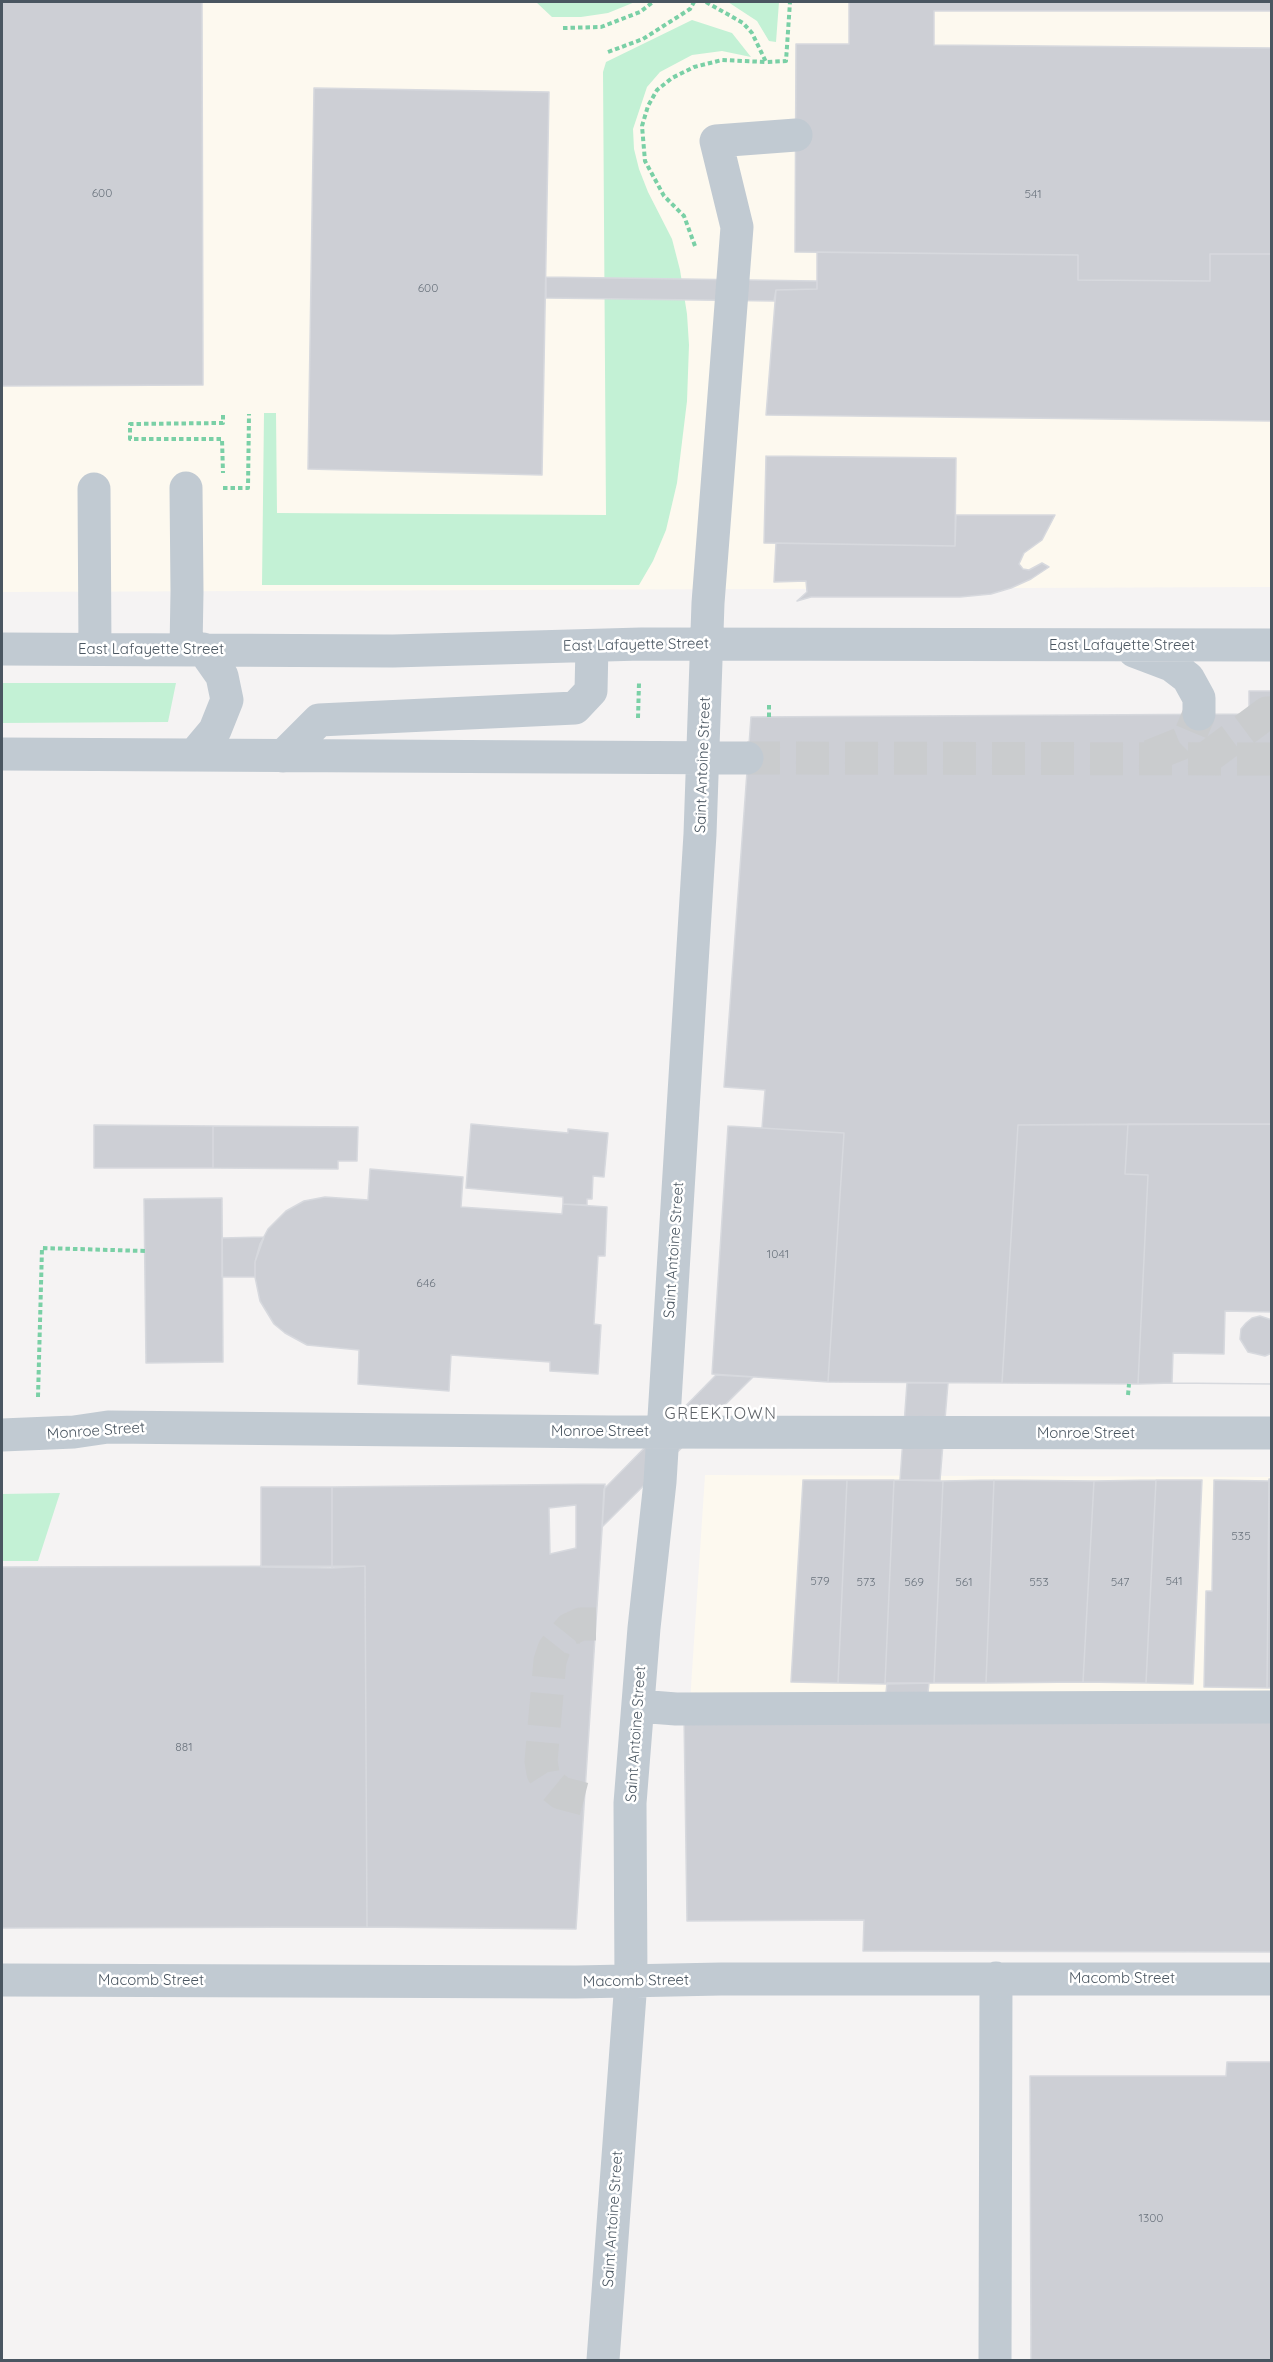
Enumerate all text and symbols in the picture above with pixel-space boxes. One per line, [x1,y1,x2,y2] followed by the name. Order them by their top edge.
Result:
[92,186,112,200] house number: 600
[1024,187,1042,201] house number: 541
[418,281,438,295] house number: 600
[563,635,709,655] street label: East Lafayette Street
[1049,636,1195,654] street label: East Lafayette Street
[78,640,224,658] street label: East Lafayette Street
[692,696,714,834] street label: Saint Antoine Street
[660,1181,688,1319] street label: Saint Antoine Street
[767,1247,789,1261] house number: 1041
[416,1276,436,1290] house number: 646
[665,1404,777,1424] district label: GREEKTOWN
[46,1419,146,1443] street label: Monroe Street
[551,1422,649,1440] street label: Monroe Street
[1037,1424,1135,1442] street label: Monroe Street
[1231,1529,1251,1543] house number: 535
[810,1574,830,1588] house number: 579
[1165,1574,1183,1588] house number: 541
[857,1575,875,1589] house number: 573
[904,1575,924,1589] house number: 569
[955,1575,973,1589] house number: 561
[1029,1575,1049,1589] house number: 553
[1111,1575,1129,1589] house number: 547
[622,1665,650,1803] street label: Saint Antoine Street
[175,1740,193,1754] house number: 881
[1069,1969,1175,1987] street label: Macomb Street
[98,1971,204,1989] street label: Macomb Street
[583,1971,689,1991] street label: Macomb Street
[599,2150,627,2288] street label: Saint Antoine Street
[1138,2211,1164,2225] house number: 1300

